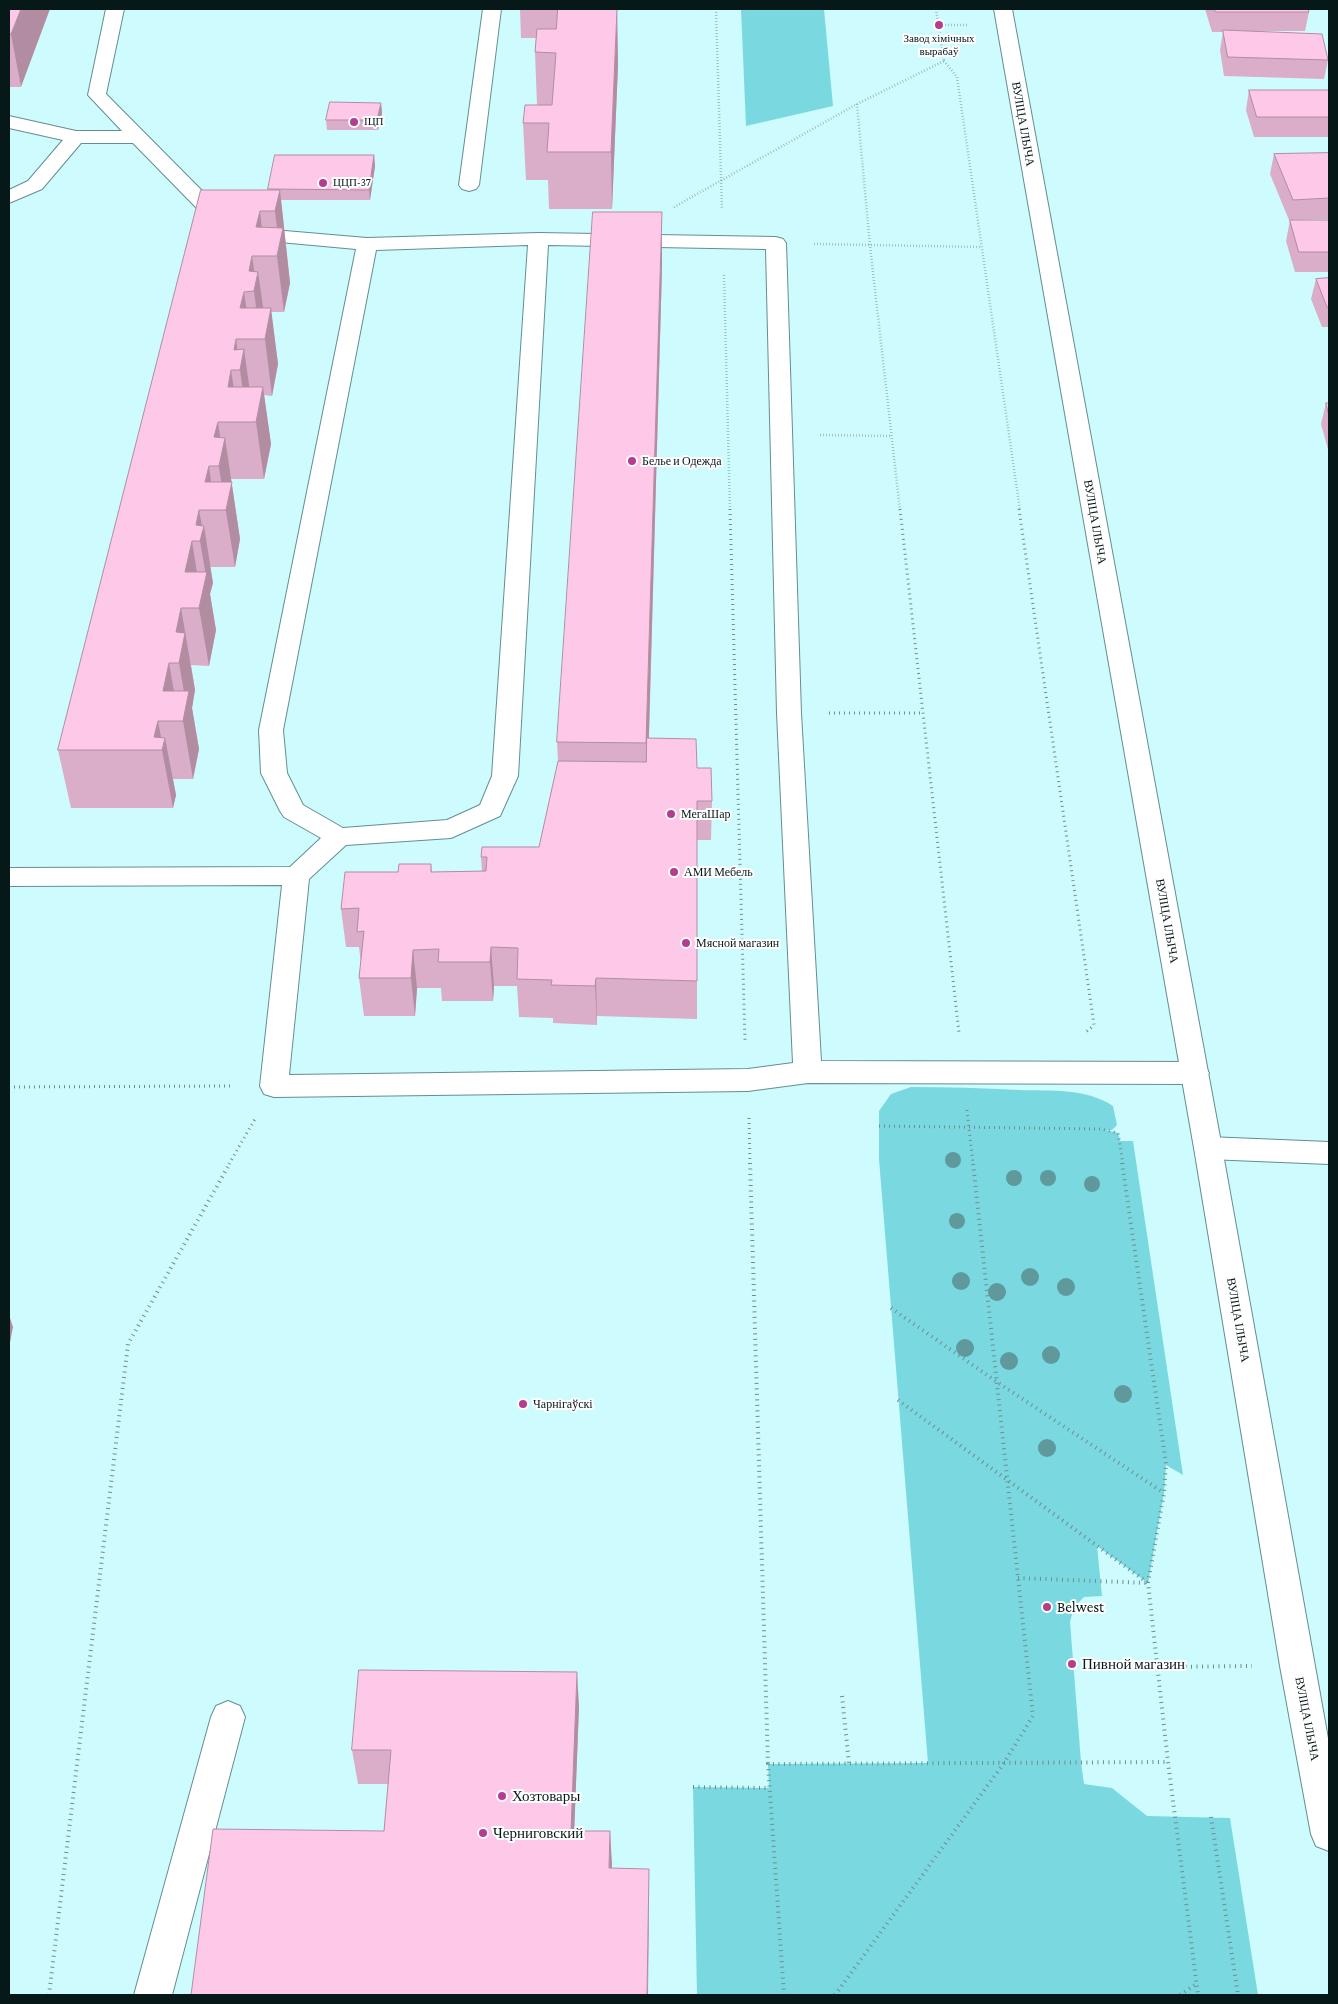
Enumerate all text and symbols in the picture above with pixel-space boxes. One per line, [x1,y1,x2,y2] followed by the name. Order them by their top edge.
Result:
[933,19,945,31] marker: Завод хімічных вырабаў
[903,32,975,58] place label: Завод хімічных вырабаў
[1008,81,1038,167] street label: ВУЛІЦА ІЛЬІЧА
[364,115,384,129] place label: ІЦП
[348,116,360,128] marker: ІЦП
[333,176,371,190] place label: ЦЦП-37
[317,177,329,189] marker: ЦЦП-37
[642,454,722,468] place label: Белье и Одежда
[626,455,638,467] marker: Белье и Одежда
[1080,479,1110,565] street label: ВУЛІЦА ІЛЬІЧА
[681,807,731,821] place label: МегаШар
[665,808,677,820] marker: МегаШар
[684,865,753,879] place label: АМИ Мебель
[668,866,680,878] marker: АМИ Мебель
[1152,878,1182,964] street label: ВУЛІЦА ІЛЬІЧА
[696,936,779,950] place label: Мясной магазин
[680,937,692,949] marker: Мясной магазин
[1223,1277,1253,1363] street label: ВУЛІЦА ІЛЬІЧА
[533,1397,593,1411] place label: Чарнігаўскі
[517,1398,529,1410] marker: Чарнігаўскі
[1057,1598,1104,1616] place label: Belwest
[1041,1601,1053,1613] marker: Belwest
[1082,1655,1185,1673] place label: Пивной магазин
[1066,1658,1078,1670] marker: Пивной магазин
[1292,1676,1322,1762] street label: ВУЛІЦА ІЛЬІЧА
[512,1787,580,1805] place label: Хозтовары
[496,1790,508,1802] marker: Хозтовары
[493,1824,583,1842] place label: Черниговский
[477,1827,489,1839] marker: Черниговский

